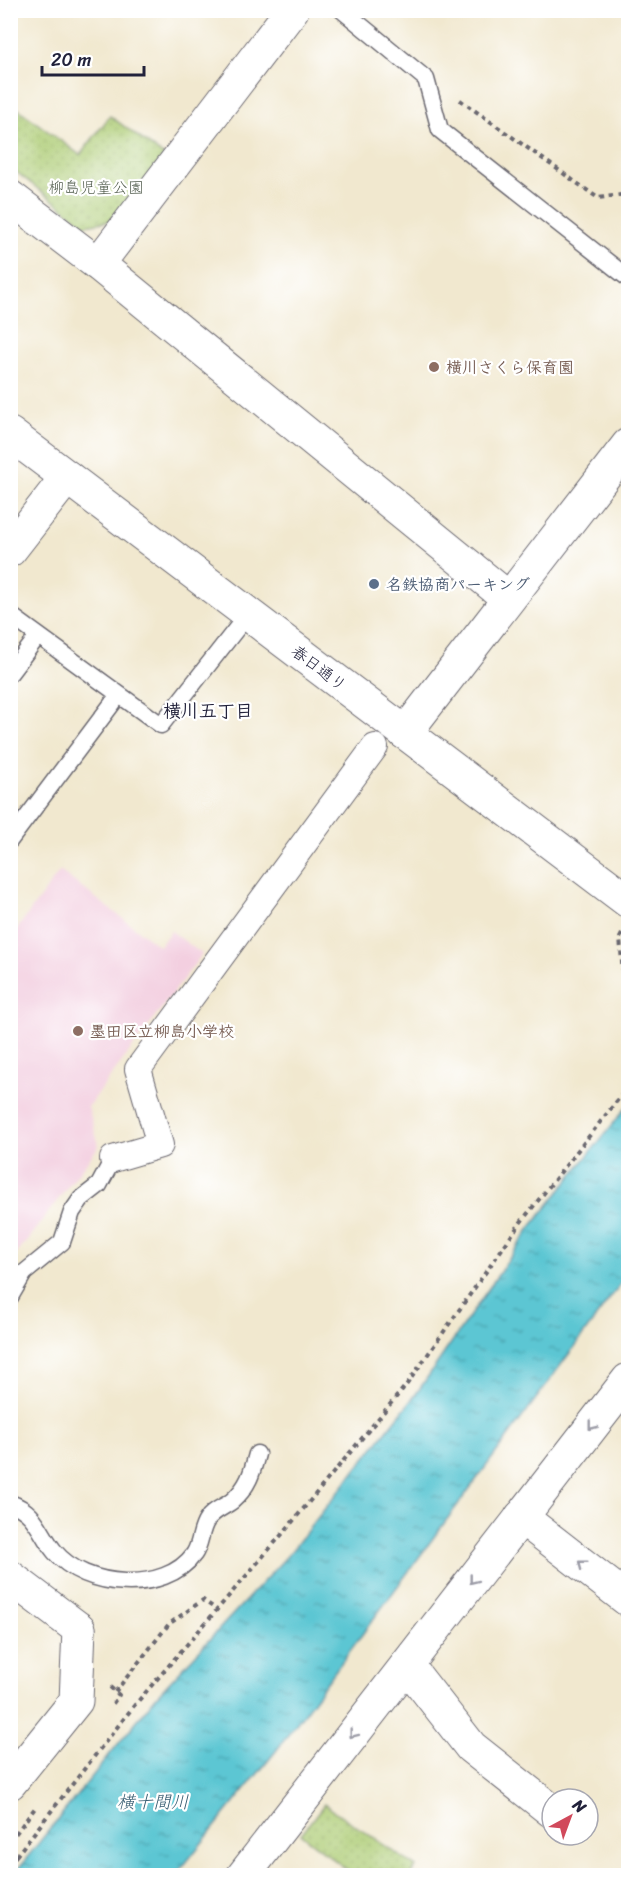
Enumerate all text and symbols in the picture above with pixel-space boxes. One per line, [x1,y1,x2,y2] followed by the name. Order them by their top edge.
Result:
[42,39,144,77] scale bar
[51,44,91,76] text: 20 m
[48,173,144,202] park label: 柳島児童公園
[446,353,574,382] place label: 横川さくら保育園
[427,360,441,374] marker: 横川さくら保育園
[386,570,530,599] place label: 名鉄協商パーキング
[367,577,381,591] marker: 名鉄協商パーキング
[285,637,353,699] street label: 春日通り
[163,695,253,727] district label: 横川五丁目
[90,1017,234,1046] place label: 墨田区立柳島小学校
[71,1024,85,1038] marker: 墨田区立柳島小学校
[589,1419,600,1430] one-way arrow
[578,1560,589,1571] one-way arrow
[469,1573,480,1584] one-way arrow
[350,1727,361,1738] one-way arrow
[117,1786,189,1818] water label: 横十間川
[540,1787,600,1847] north arrow
[565,1791,594,1821] text: N

